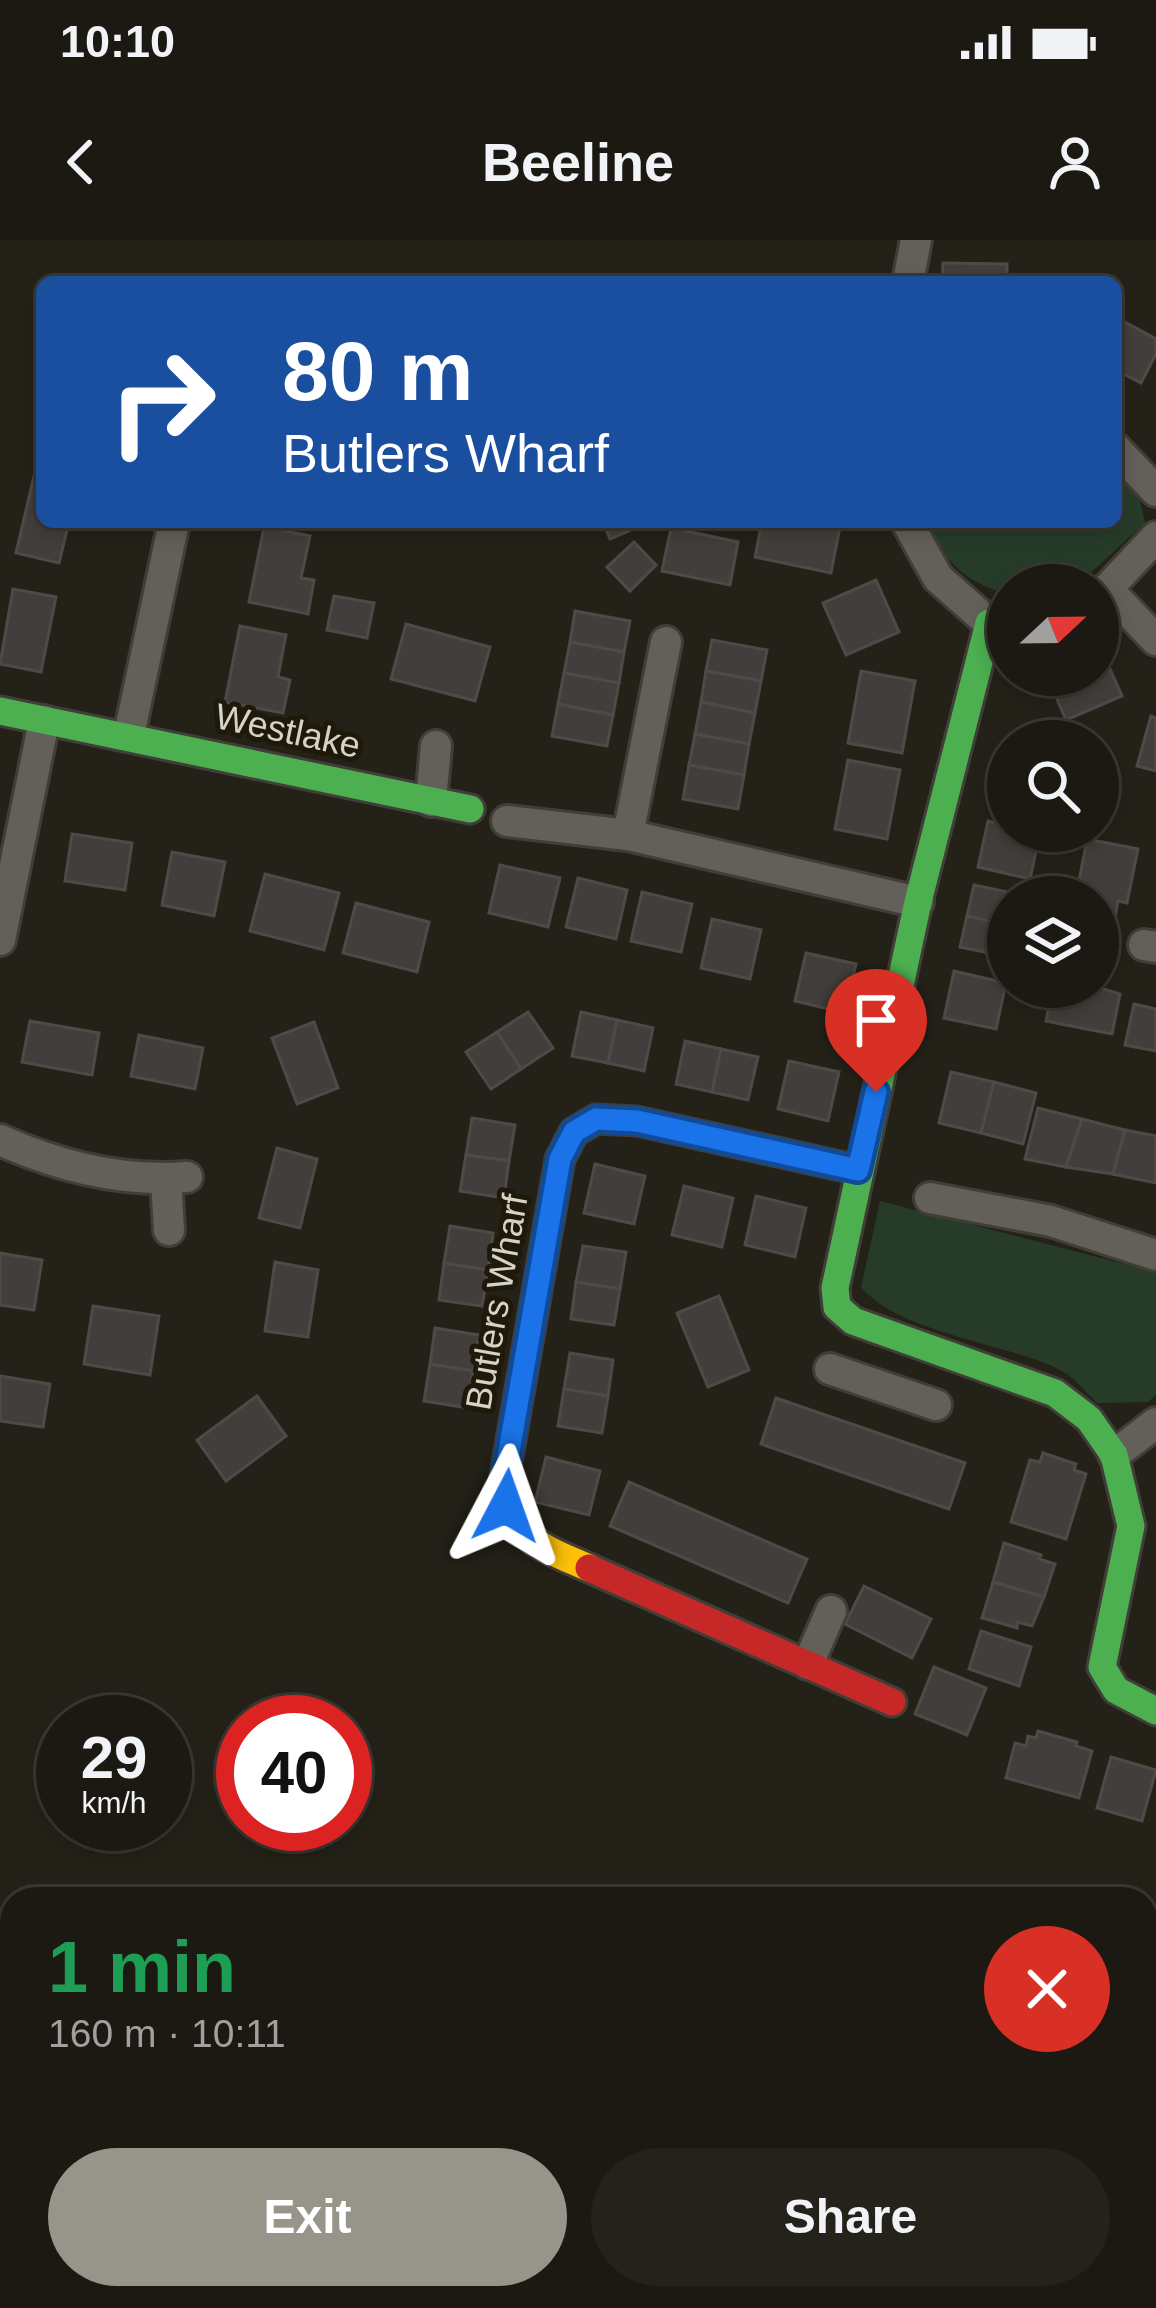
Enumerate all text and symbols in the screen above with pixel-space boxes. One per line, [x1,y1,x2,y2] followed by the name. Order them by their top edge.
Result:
[60,16,175,67] text: 10:10
[48,129,114,195] icon: back
[1042,129,1108,195] icon: person
[482,132,674,192] text: Beeline
[84,324,240,480] icon: right
[282,324,473,418] text: 80 m
[282,423,609,483] text: Butlers Wharf
[987,564,1119,696] north arrow
[987,564,1119,1008] map controls
[212,695,364,766] street label: Westlake
[987,720,1119,852] button: search
[987,876,1119,1008] button: layers
[825,969,927,1092] pin
[843,987,909,1053] icon: arrive
[457,1190,536,1413] street label: Butlers Wharf
[443,1443,569,1569] position arrow
[216,1695,372,1851] speed limit sign: 40
[81,1724,147,1791] text: 29
[81,1786,147,1819] text: km/h
[984,1926,1110,2052] button: close
[48,1927,236,2007] text: 1 min
[48,2012,286,2055] text: 160 m · 10:11
[48,2148,567,2286] button: Exit
[591,2148,1110,2286] button: Share

